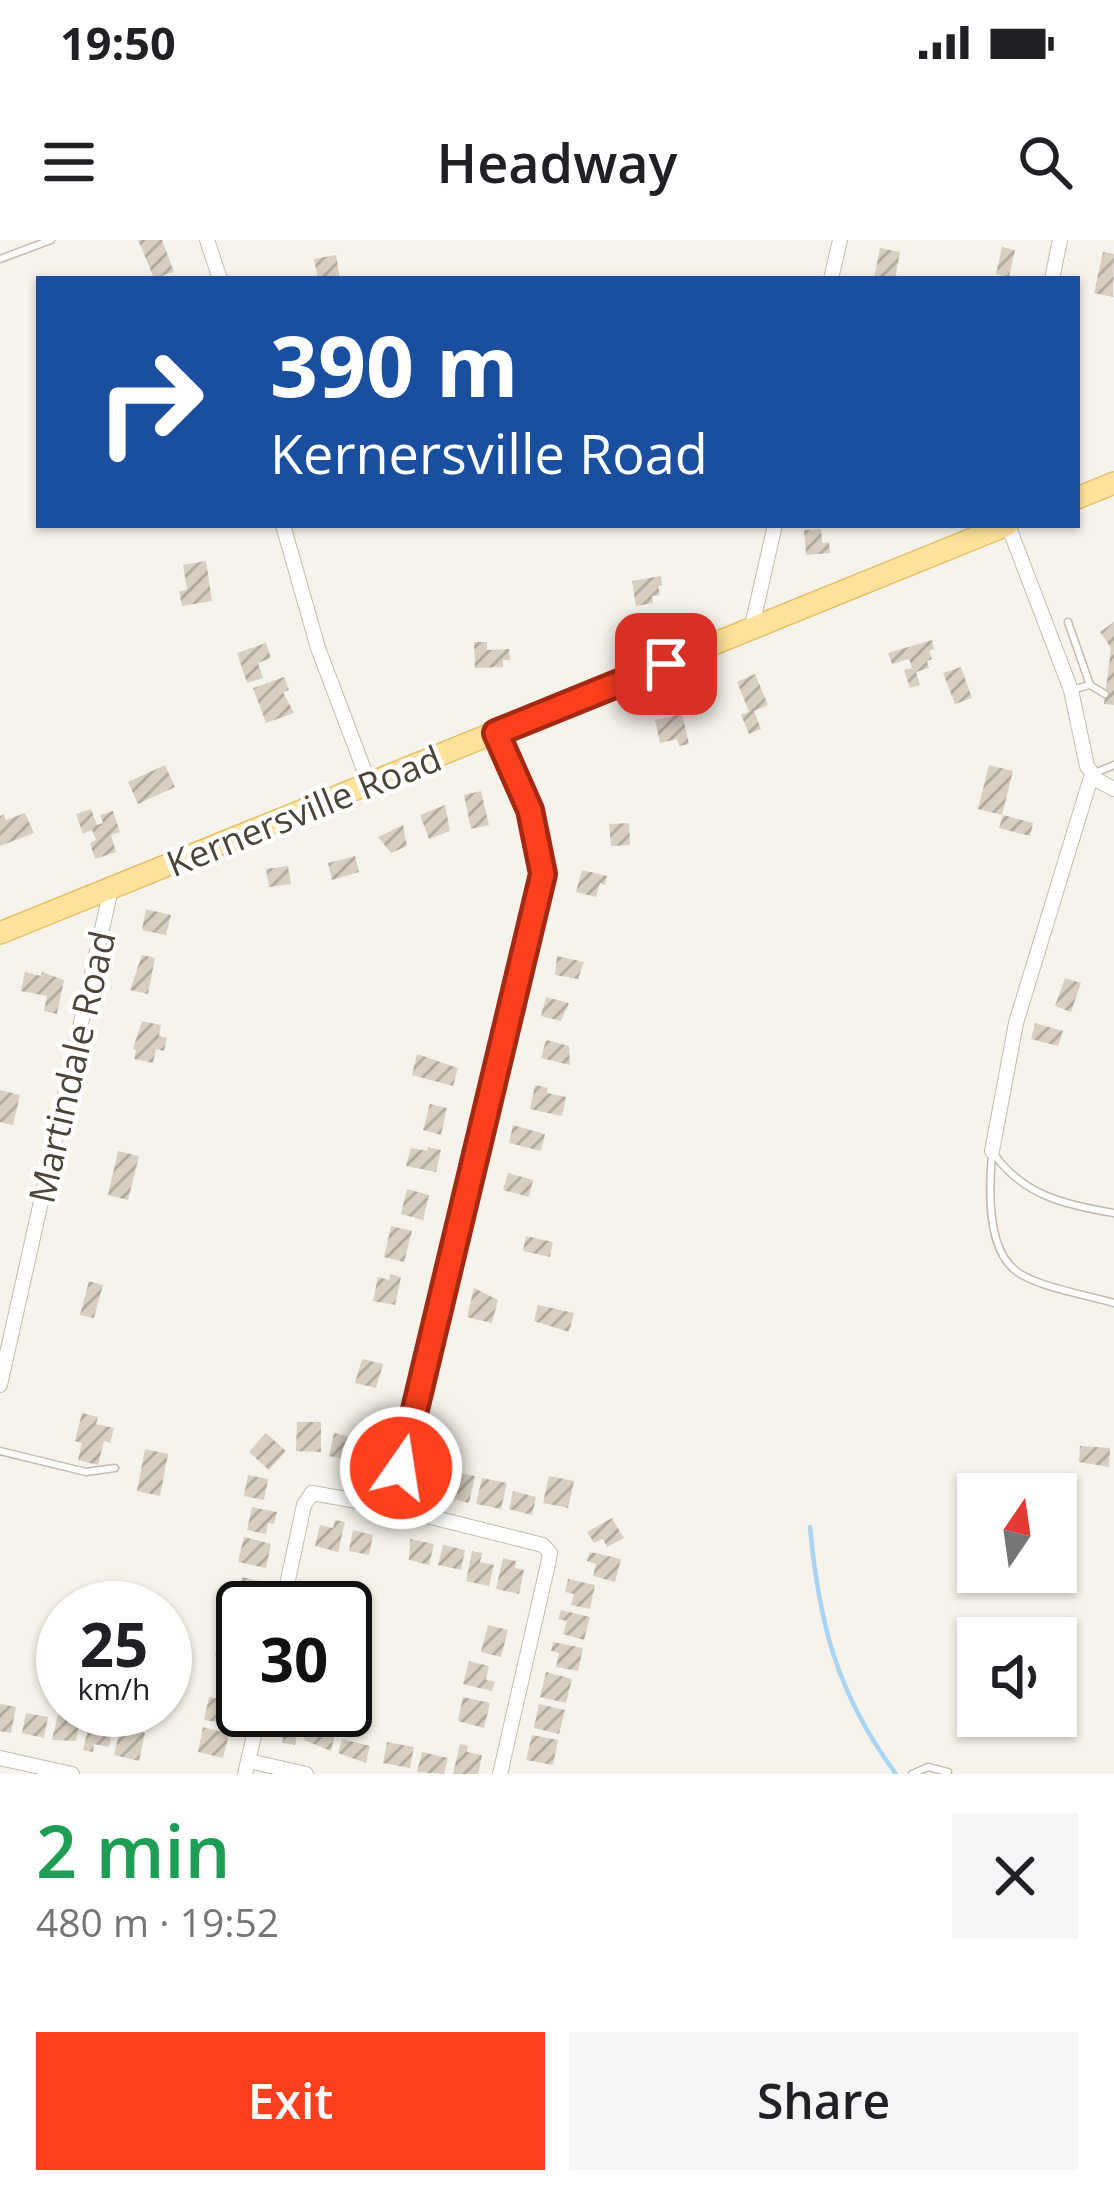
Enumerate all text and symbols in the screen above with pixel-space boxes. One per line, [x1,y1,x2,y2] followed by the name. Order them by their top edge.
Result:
[60,12,176,73] text: 19:50
[437,125,677,199] text: Headway
[36,129,102,195] icon: menu
[1012,129,1078,195] icon: search
[270,307,518,422] text: 390 m
[72,324,228,480] icon: right
[270,416,708,490] text: Kernersville Road
[615,613,717,715] pin
[633,631,699,697] icon: arrive
[159,733,448,888] street label: Kernersville Road
[16,926,127,1208] street label: Martindale Road
[338,1405,464,1531] position arrow
[957,1473,1077,1593] north arrow
[957,1473,1077,1737] map controls
[216,1581,372,1737] speed limit sign: 30
[80,1603,148,1685] text: 25
[957,1617,1077,1737] button: sound
[78,1668,150,1709] text: km/h
[36,1801,230,1899] text: 2 min
[952,1813,1078,1939] button: close
[36,1895,279,1948] text: 480 m · 19:52
[36,2032,545,2170] button: Exit
[569,2032,1078,2170] button: Share

